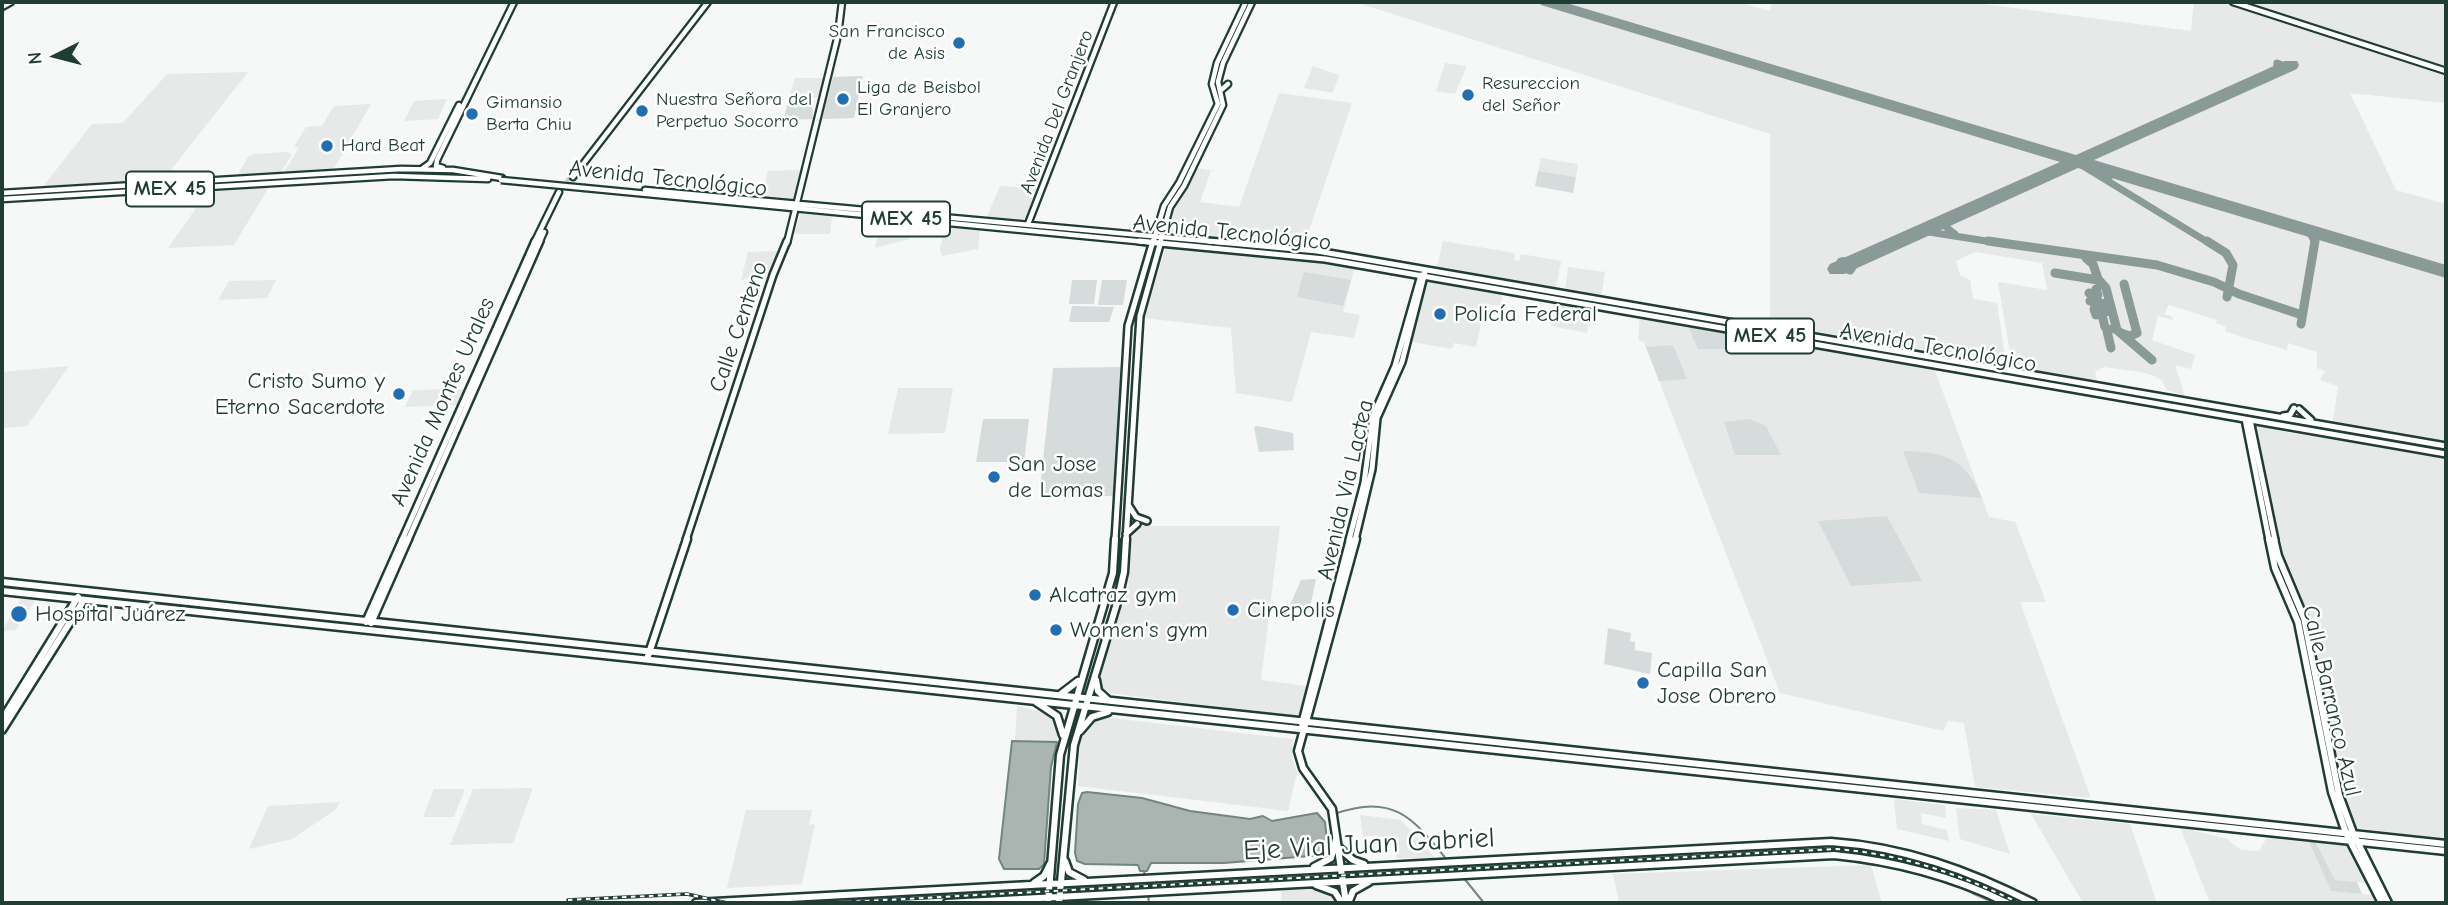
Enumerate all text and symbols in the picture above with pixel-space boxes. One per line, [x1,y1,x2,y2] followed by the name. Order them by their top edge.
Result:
[21,21,91,91] north arrow
[829,21,945,65] place label: San Francisco de Asis
[1015,27,1099,197] street label: Avenida Del Granjero
[951,35,967,51] marker: San Francisco de Asis
[24,51,47,66] text: N
[1482,73,1580,117] place label: Resureccion del Señor
[857,77,981,121] place label: Liga de Beisbol El Granjero
[1460,87,1476,103] marker: Resureccion del Señor
[656,89,812,133] place label: Nuestra Señora del Perpetuo Socorro
[835,91,851,107] marker: Liga de Beisbol El Granjero
[486,92,572,136] place label: Gimansio Berta Chiu
[634,103,650,119] marker: Nuestra Señora del Perpetuo Socorro
[464,106,480,122] marker: Gimansio Berta Chiu
[341,135,424,157] place label: Hard Beat
[319,138,335,154] marker: Hard Beat
[567,155,769,203] street label: Avenida Tecnológico
[126,172,214,206] road number: MEX 45
[862,202,950,236] road number: MEX 45
[1131,209,1333,257] street label: Avenida Tecnológico
[704,258,774,396] street label: Calle Centeno
[385,294,501,510] street label: Avenida Montes Urales
[1454,300,1597,328] place label: Policía Federal
[1432,306,1448,322] marker: Policía Federal
[1837,317,2039,379] street label: Avenida Tecnológico
[1726,318,1814,354] road number: MEX 45
[215,367,385,421] place label: Cristo Sumo y Eterno Sacerdote
[391,386,407,402] marker: Cristo Sumo y Eterno Sacerdote
[1312,397,1380,583] street label: Avenida Via Lactea
[1008,450,1103,504] place label: San Jose de Lomas
[986,469,1002,485] marker: San Jose de Lomas
[1049,581,1177,609] place label: Alcatraz gym
[1027,587,1043,603] marker: Alcatraz gym
[1247,596,1335,624] place label: Cinepolis
[35,600,185,628] place label: Hospital Juárez
[1225,602,1241,618] marker: Cinepolis
[2296,603,2366,799] street label: Calle Barranco Azul
[9,604,29,624] marker: Hospital Juárez
[1070,616,1208,644] place label: Women's gym
[1048,622,1064,638] marker: Women's gym
[1657,656,1776,710] place label: Capilla San Jose Obrero
[1635,675,1651,691] marker: Capilla San Jose Obrero
[1242,822,1496,868] street label: Eje Vial Juan Gabriel

